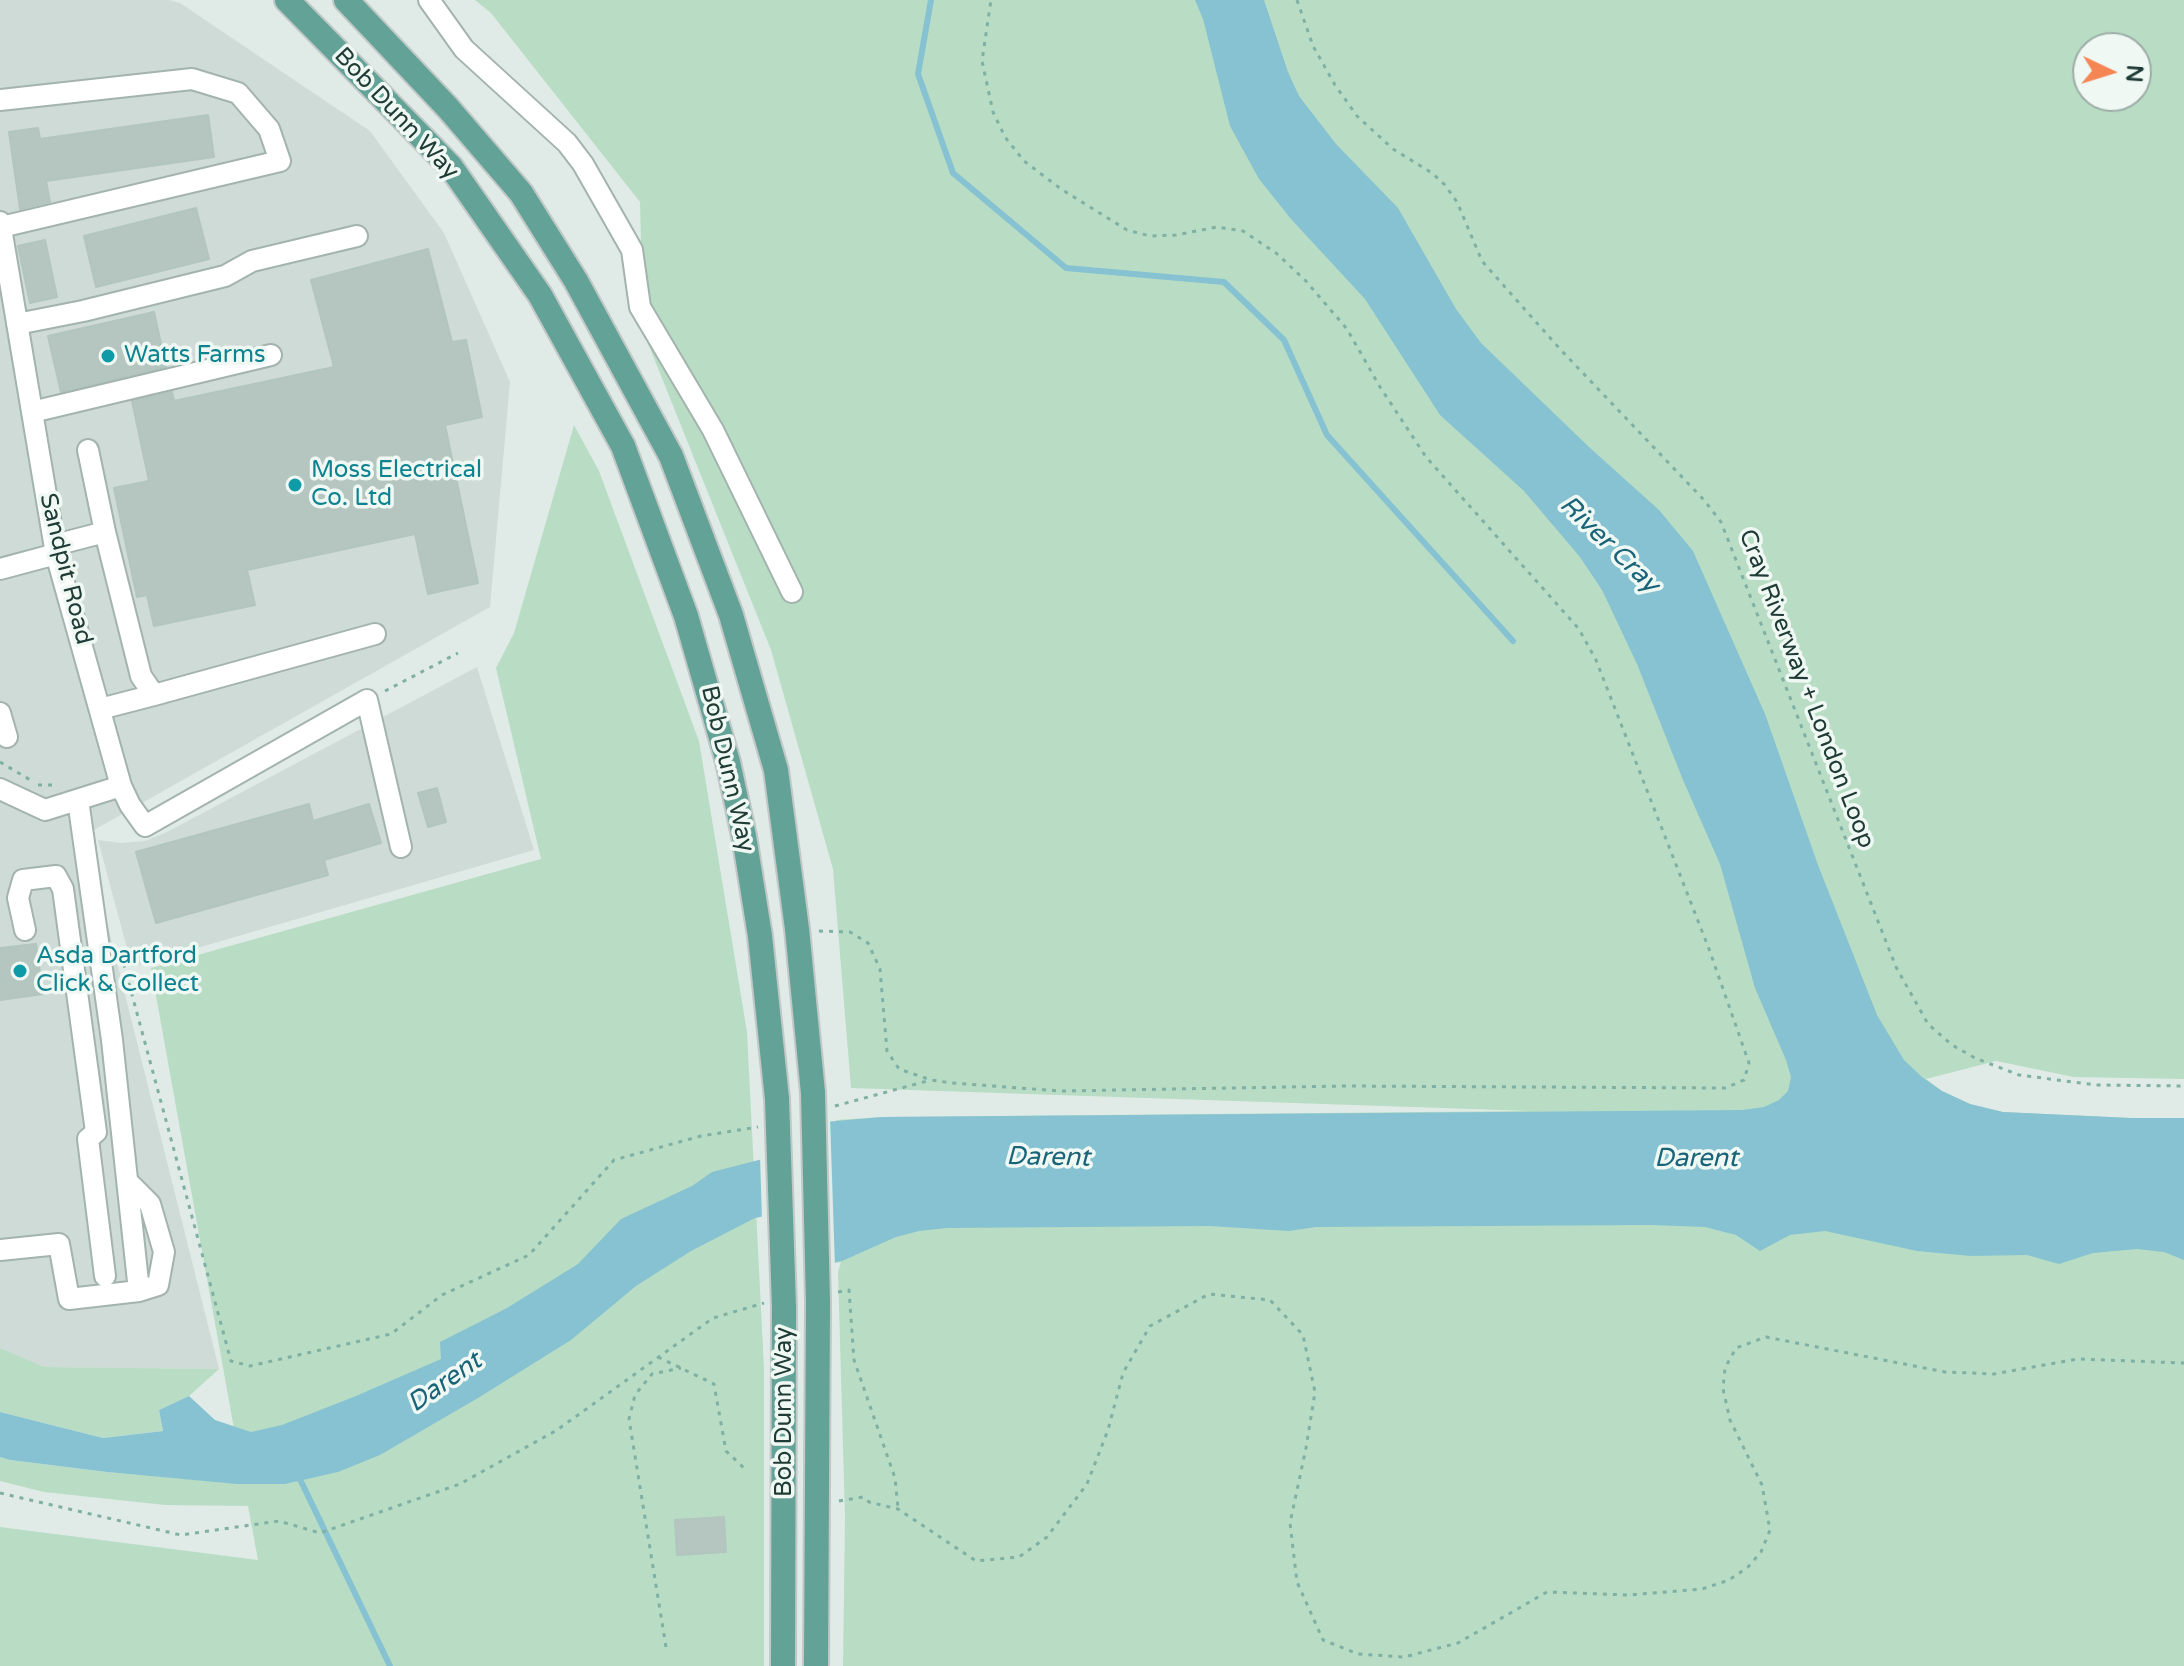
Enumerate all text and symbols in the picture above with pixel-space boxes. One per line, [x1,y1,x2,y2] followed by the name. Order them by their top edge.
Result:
[2072,32,2152,112] north arrow
[328,42,464,186] street label: Bob Dunn Way
[2120,64,2148,83] text: N
[124,342,266,370] place label: Watts Farms
[99,347,117,365] marker: Watts Farms
[311,457,482,513] place label: Moss Electrical Co. Ltd
[286,476,304,494] marker: Moss Electrical Co. Ltd
[32,490,98,648] street label: Sandpit Road
[1553,490,1665,600] water label: River Cray
[1732,525,1880,853] street label: Cray Riverway + London Loop
[694,683,760,855] street label: Bob Dunn Way
[36,943,199,999] place label: Asda Dartford Click & Collect
[11,962,29,980] marker: Asda Dartford Click & Collect
[1006,1142,1090,1174] water label: Darent
[1654,1143,1738,1175] water label: Darent
[771,1327,799,1497] street label: Bob Dunn Way
[402,1346,488,1420] water label: Darent

